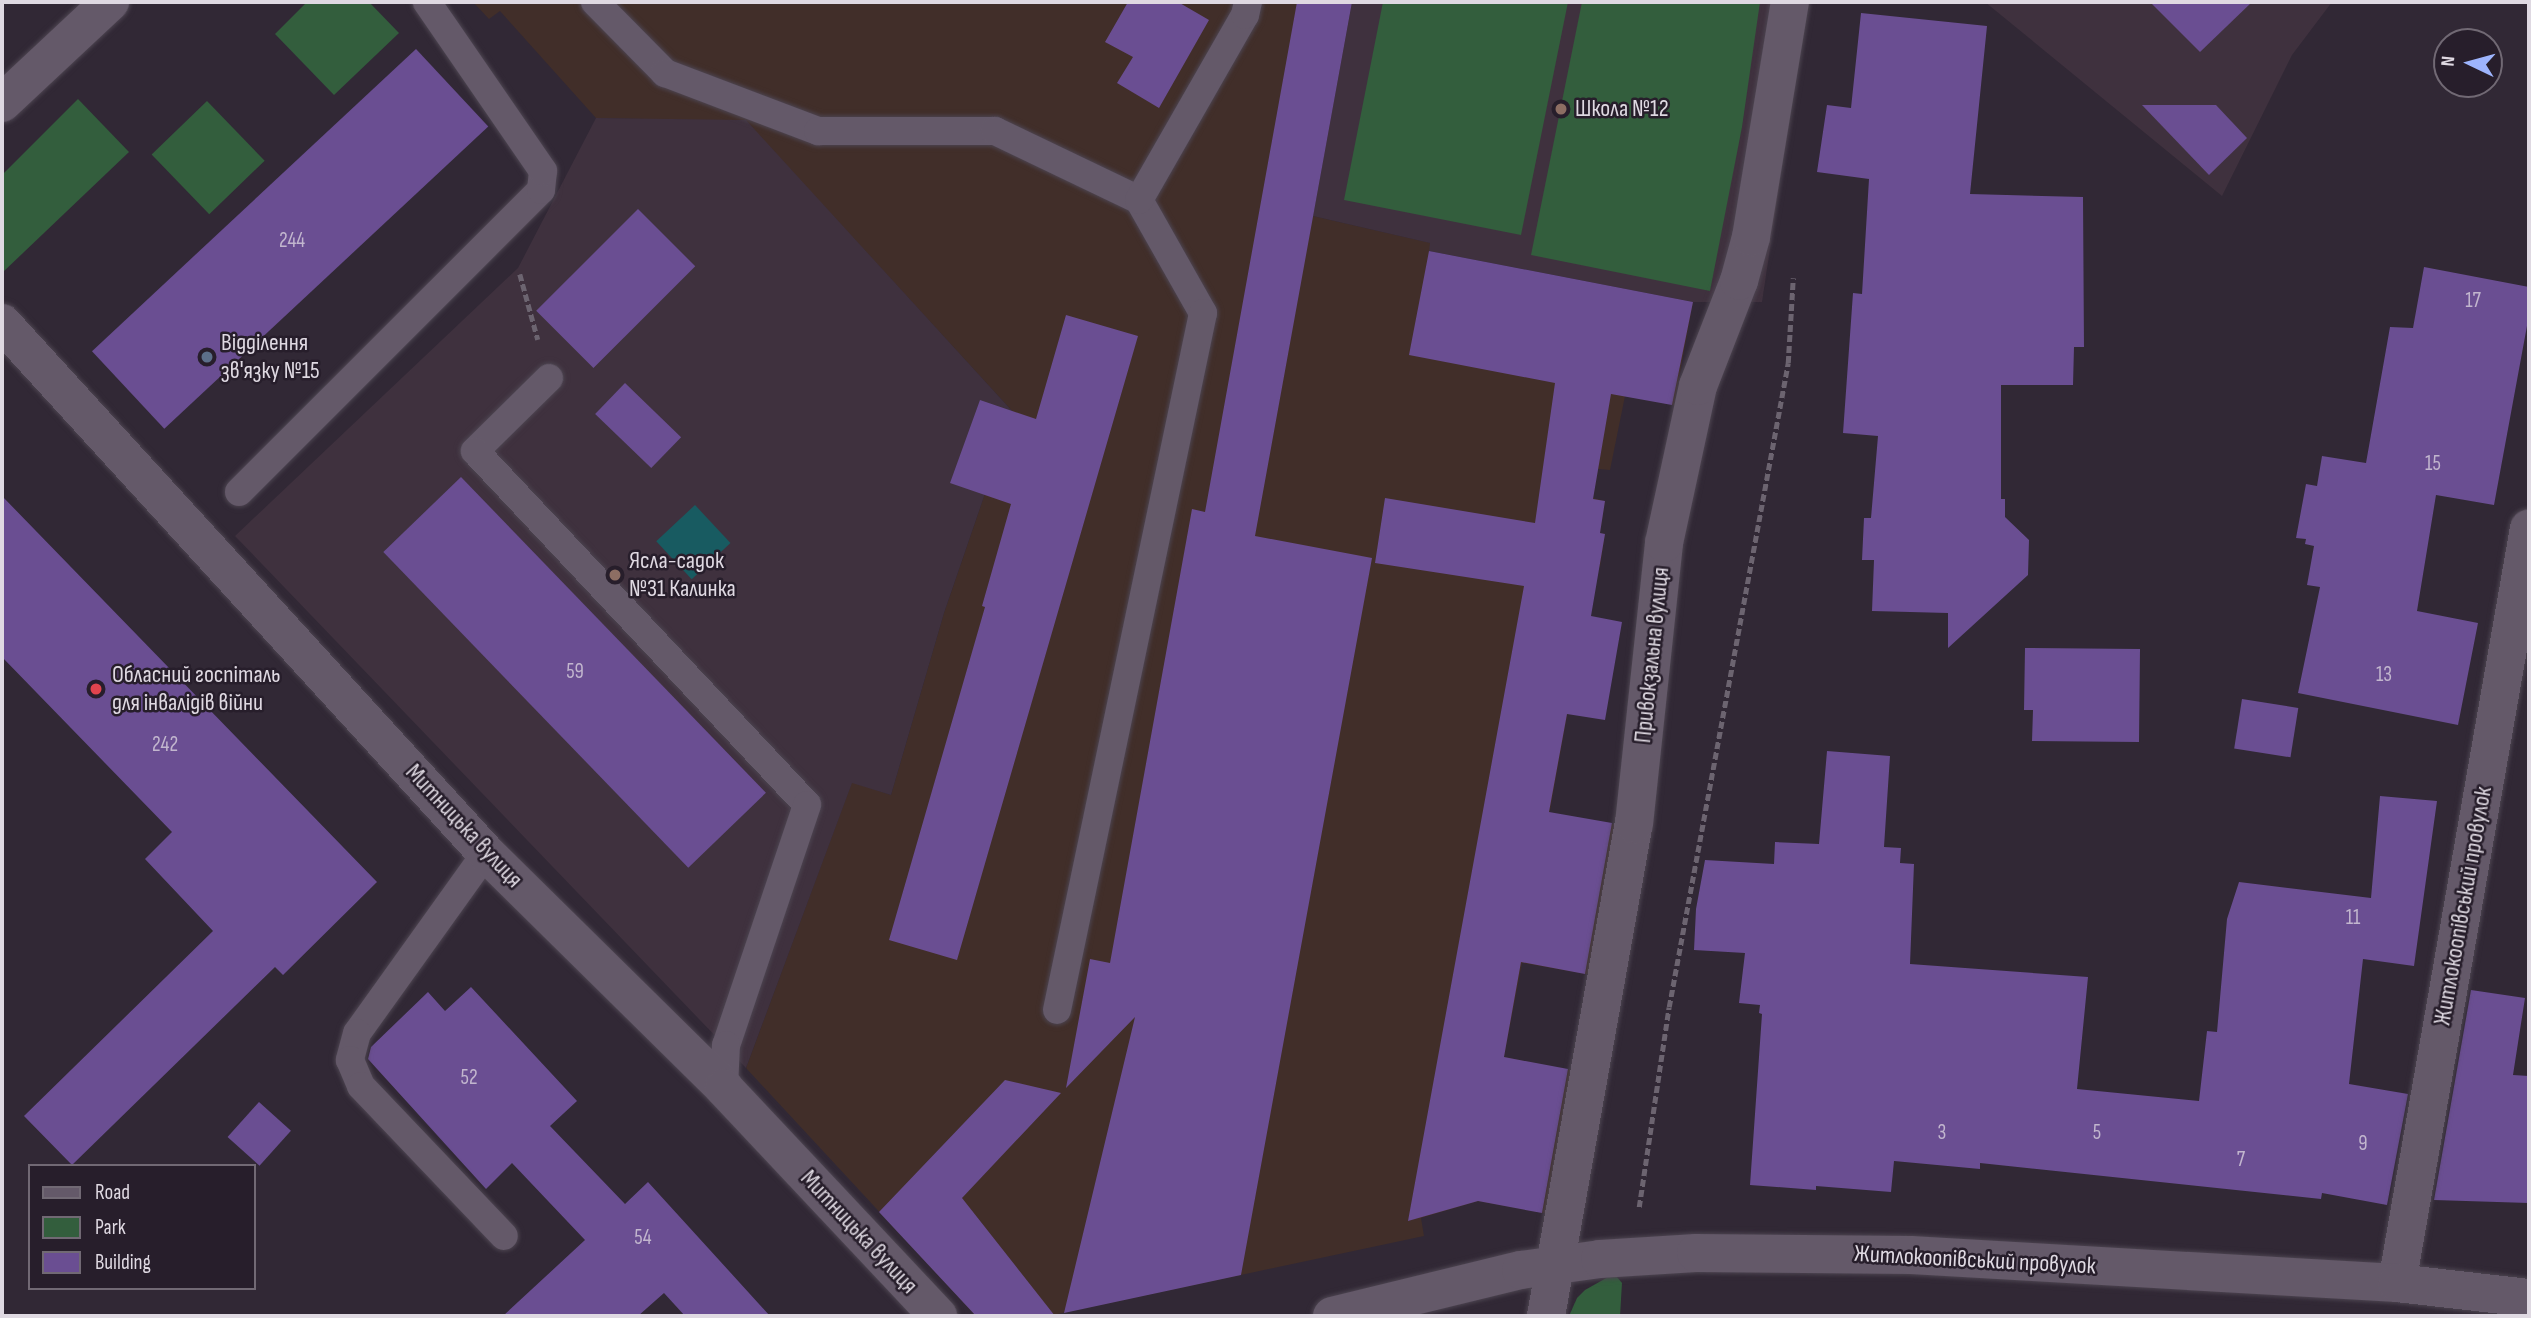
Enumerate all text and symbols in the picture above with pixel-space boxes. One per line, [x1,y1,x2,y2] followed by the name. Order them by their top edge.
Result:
[2433,28,2503,98] north arrow
[2437,55,2460,67] text: N
[1575,95,1669,123] place label: Школа №12
[1553,101,1569,117] marker: Школа №12
[279,228,305,254] house number: 244
[2465,288,2481,314] house number: 17
[221,329,320,385] place label: Відділення зв'язку №15
[199,349,215,365] marker: Відділення зв'язку №15
[2425,451,2441,477] house number: 15
[629,547,736,603] place label: Ясла-садок №31 Калинка
[1628,566,1676,744] street label: Привокзальна вулиця
[607,567,623,583] marker: Ясла-садок №31 Калинка
[566,659,584,685] house number: 59
[112,661,281,717] place label: Обласний госпіталь для інвалідів війни
[2376,662,2392,688] house number: 13
[86,679,106,699] marker: Обласний госпіталь для інвалідів війни
[152,732,178,758] house number: 242
[399,758,529,894] street label: Митницька вулиця
[2428,784,2498,1028] street label: Житлокоопівський провулок
[2346,905,2360,931] house number: 11
[460,1065,478,1091] house number: 52
[1938,1120,1946,1146] house number: 3
[2093,1120,2101,1146] house number: 5
[2358,1131,2368,1157] house number: 9
[2237,1147,2245,1173] house number: 7
[28,1164,256,1290] legend
[794,1164,924,1300] street label: Митницька вулиця
[95,1180,130,1205] text: Road
[95,1215,126,1240] text: Park
[634,1225,652,1251] house number: 54
[1854,1239,2096,1281] street label: Житлокоопівський провулок
[95,1250,151,1275] text: Building

